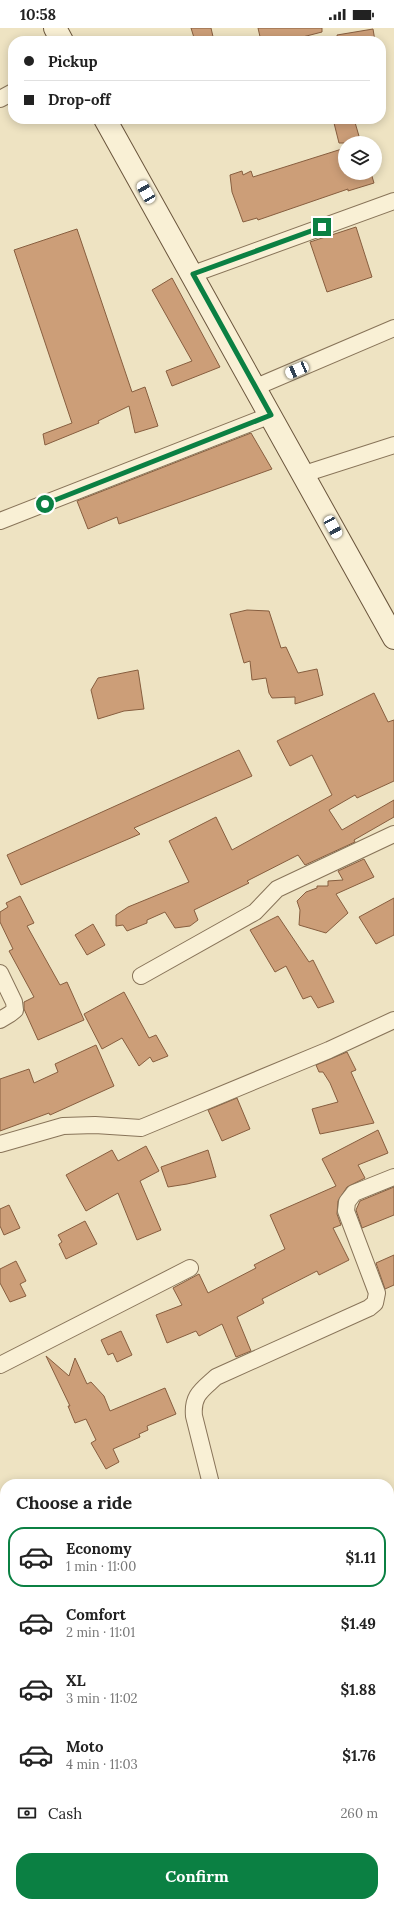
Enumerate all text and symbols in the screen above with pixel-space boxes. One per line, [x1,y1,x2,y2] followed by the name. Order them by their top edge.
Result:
[20,5,56,24] text: 10:58
[48,52,97,71] text: Pickup
[48,90,110,109] text: Drop-off
[338,136,382,180] map controls
[338,136,382,180] button: layers
[135,179,157,205] car
[313,218,331,236] route end
[284,360,310,380] car
[36,495,54,513] route start
[322,514,344,540] car
[16,1491,132,1514] text: Choose a ride
[18,1539,54,1575] icon: car
[66,1539,131,1558] text: Economy
[345,1548,376,1567] text: $1.11
[66,1558,136,1575] text: 1 min · 11:00
[18,1605,54,1641] icon: car
[66,1605,126,1624] text: Comfort
[341,1614,376,1633] text: $1.49
[66,1624,135,1641] text: 2 min · 11:01
[18,1671,54,1707] icon: car
[66,1671,86,1690] text: XL
[340,1680,376,1699] text: $1.88
[66,1690,138,1707] text: 3 min · 11:02
[18,1737,54,1773] icon: car
[66,1737,103,1756] text: Moto
[342,1746,376,1765] text: $1.76
[66,1756,138,1773] text: 4 min · 11:03
[16,1802,38,1824] icon: cash
[48,1804,82,1823] text: Cash
[340,1805,378,1822] text: 260 m
[16,1853,378,1899] button: Confirm

